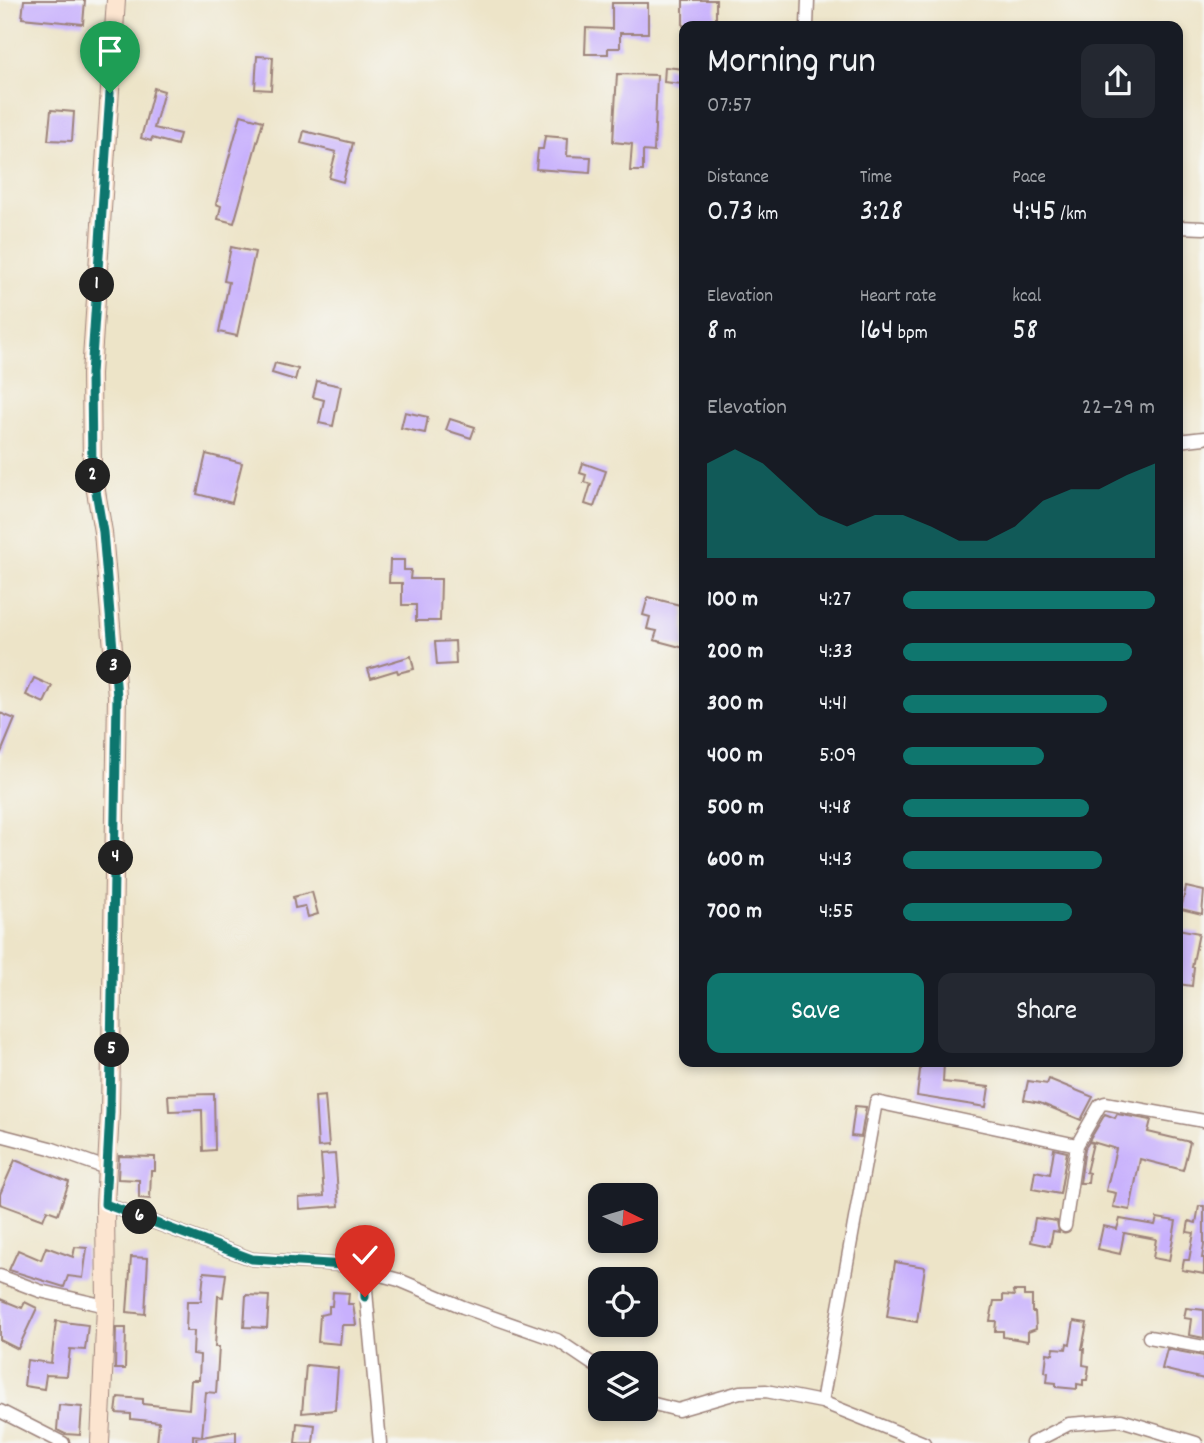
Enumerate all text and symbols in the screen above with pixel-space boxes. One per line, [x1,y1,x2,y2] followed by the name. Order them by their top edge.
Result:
[80,21,140,93] pin
[91,32,129,70] icon: arrive
[707,36,876,91] text: Morning run
[1081,44,1155,118] button: share
[707,90,752,123] text: 07:57
[707,165,769,192] text: Distance
[860,165,892,192] text: Time
[1012,165,1046,192] text: Pace
[707,192,753,235] text: 0.73
[860,192,903,235] text: 3:28
[1012,192,1056,235] text: 4:45
[753,202,778,229] text: km
[1056,202,1087,229] text: /km
[80,268,114,302] pin: 1
[94,271,99,298] text: 1
[707,284,773,311] text: Elevation
[860,284,936,311] text: Heart rate
[1012,284,1041,311] text: kcal
[707,311,719,354] text: 8
[860,311,893,354] text: 164
[1012,311,1038,354] text: 58
[719,321,736,348] text: m
[893,321,928,348] text: bpm
[707,392,787,425] text: Elevation
[1082,392,1155,425] text: 22–29 m
[76,458,110,494] pin: 2
[88,462,97,489] text: 2
[707,584,758,617] text: 100 m
[819,584,851,617] text: 4:27
[707,636,763,669] text: 200 m
[819,636,853,669] text: 4:33
[96,650,132,684] pin: 3
[109,653,118,680] text: 3
[707,688,763,721] text: 300 m
[819,688,847,721] text: 4:41
[707,740,763,773] text: 400 m
[819,740,857,773] text: 5:09
[707,792,764,825] text: 500 m
[819,792,851,825] text: 4:48
[99,840,134,876] pin: 4
[112,844,119,871] text: 4
[707,844,764,877] text: 600 m
[819,844,852,877] text: 4:43
[707,896,762,929] text: 700 m
[819,896,854,929] text: 4:55
[707,973,924,1053] button: Save
[938,973,1155,1053] button: Share
[94,1032,130,1068] pin: 5
[107,1036,116,1063] text: 5
[588,1183,658,1253] north arrow
[588,1183,658,1421] map controls
[122,1200,158,1234] pin: 6
[135,1203,144,1230] text: 6
[335,1225,395,1297] pin
[346,1236,384,1274] icon: check
[588,1267,658,1337] button: locate
[588,1351,658,1421] button: layers

